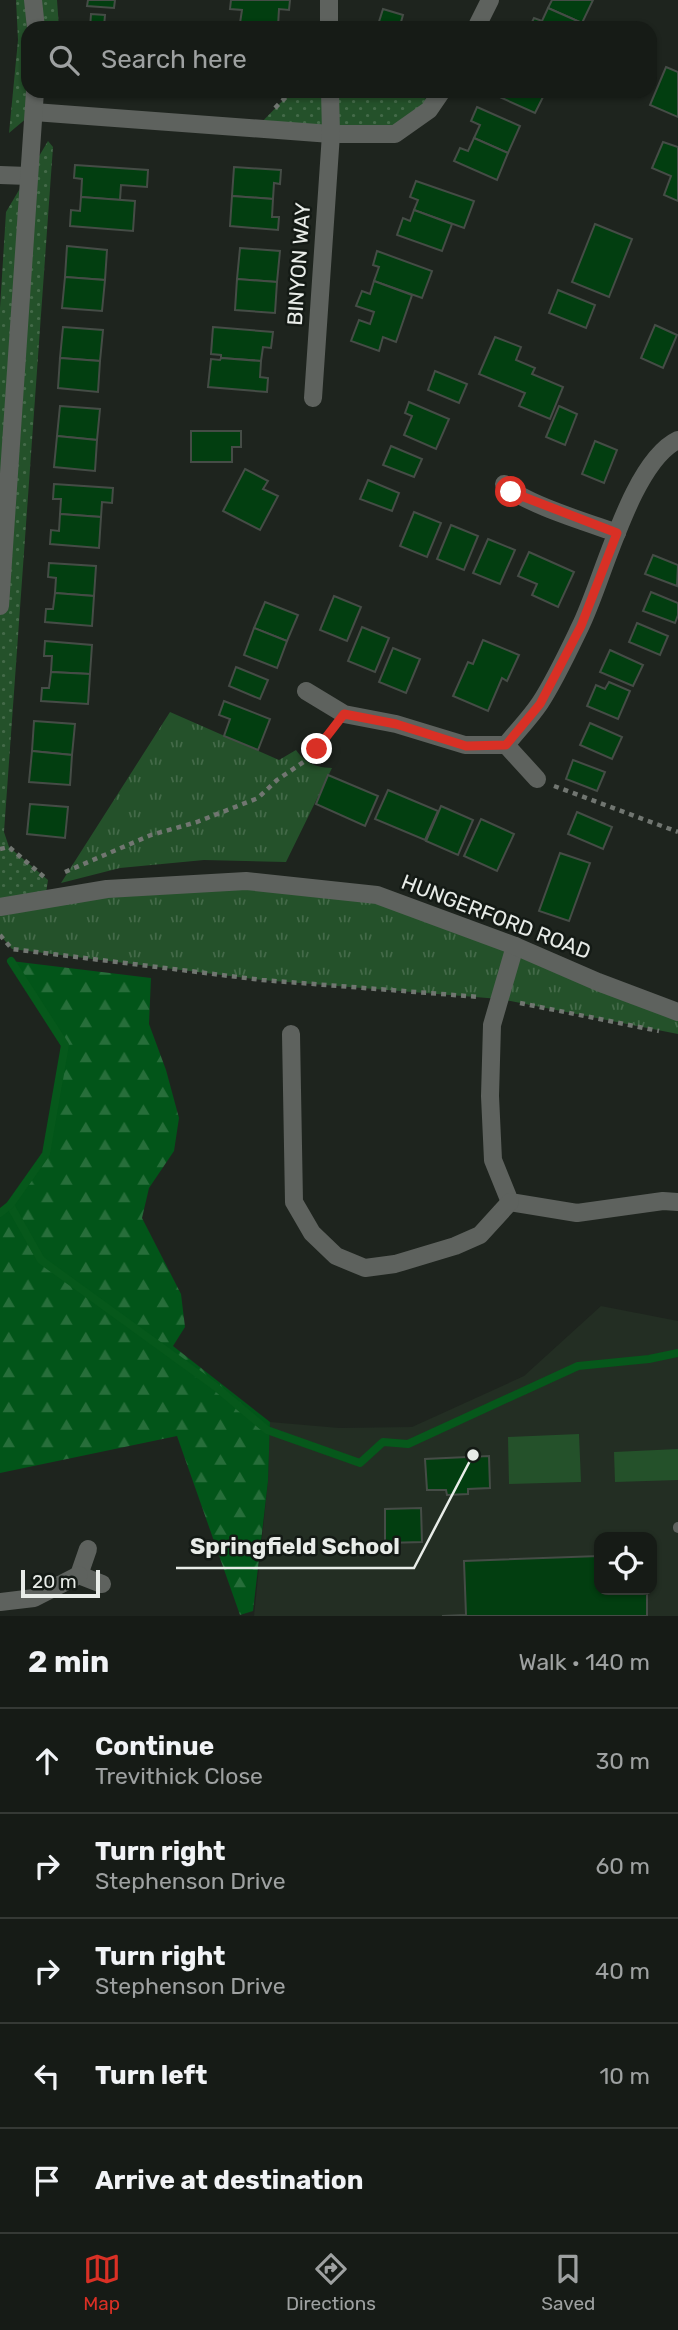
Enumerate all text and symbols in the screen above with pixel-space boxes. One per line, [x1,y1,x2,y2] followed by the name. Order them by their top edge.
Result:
[21,21,657,98] search box
[45,41,83,79] icon: search
[101,44,247,75] text: Search here
[282,202,315,326] street label: BINYON WAY
[495,476,526,507] route start
[301,733,332,764] route end
[398,869,595,964] street label: HUNGERFORD ROAD
[176,1524,414,1568] callout: Springfield School
[190,1532,400,1560] text: Springfield School
[594,1532,657,1595] map controls
[594,1532,657,1595] button: locate
[21,1567,100,1599] scale bar
[32,1570,77,1593] text: 20 m
[28,1644,109,1680] text: 2 min
[518,1648,650,1676] text: Walk · 140 m
[95,1731,214,1762] text: Continue
[28,1742,66,1780] icon: ahead
[595,1747,650,1775] text: 30 m
[95,1762,263,1790] text: Trevithick Close
[95,1836,225,1867] text: Turn right
[28,1847,66,1885] icon: right
[595,1852,650,1880] text: 60 m
[95,1867,286,1895] text: Stephenson Drive
[95,1941,225,1972] text: Turn right
[28,1952,66,1990] icon: right
[595,1957,650,1985] text: 40 m
[95,1972,286,2000] text: Stephenson Drive
[28,2057,66,2095] icon: left
[95,2060,207,2091] text: Turn left
[599,2062,650,2090] text: 10 m
[28,2162,66,2200] icon: arrive
[95,2165,363,2196] text: Arrive at destination
[83,2250,121,2315] tab: Map
[286,2250,376,2315] tab: Directions
[541,2250,595,2315] tab: Saved

